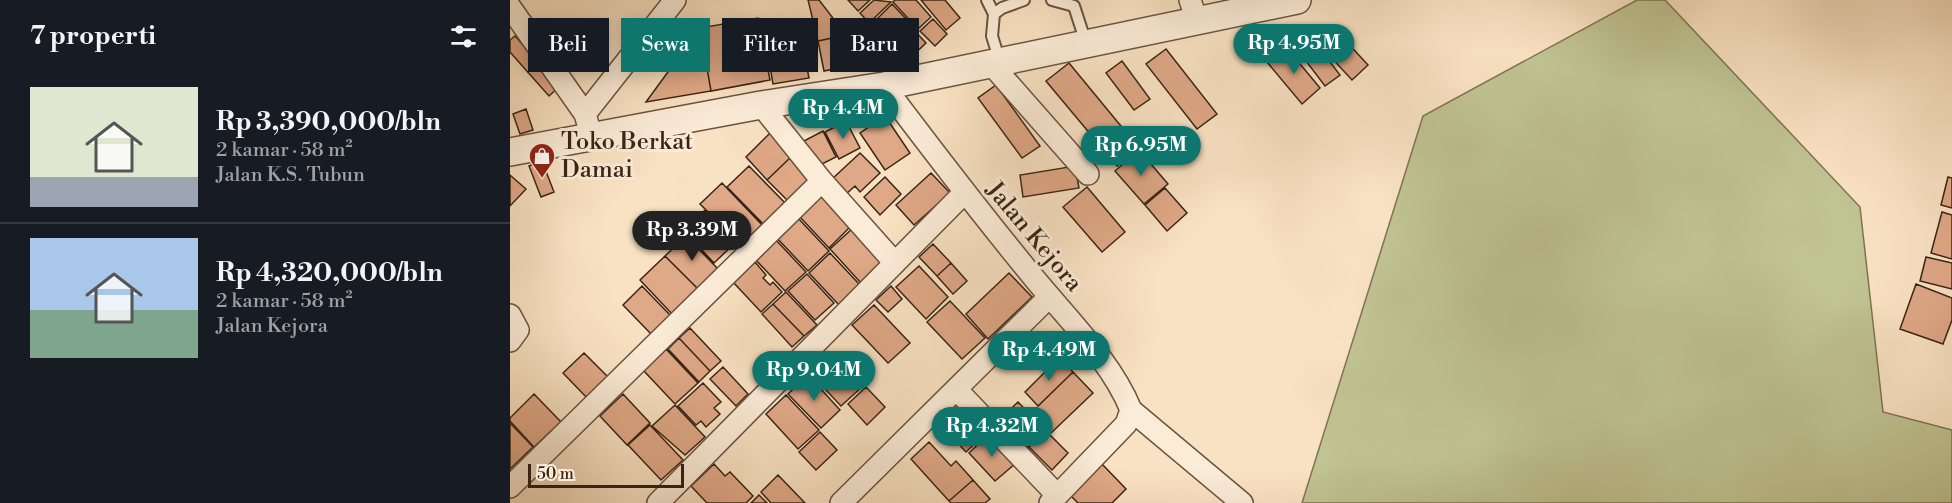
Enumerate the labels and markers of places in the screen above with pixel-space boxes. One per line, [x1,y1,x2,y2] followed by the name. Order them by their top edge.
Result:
[1232,24,1356,75] pin: Rp 4.95M
[788,89,898,140] pin: Rp 4.4M
[1079,126,1203,177] pin: Rp 6.95M
[561,127,693,185] place label: Toko Berkat Damai
[527,141,557,179] shop icon: Toko Berkat Damai
[630,211,754,262] pin: Rp 3.39M
[987,331,1111,382] pin: Rp 4.49M
[752,351,876,402] pin: Rp 9.04M
[930,407,1054,458] pin: Rp 4.32M

